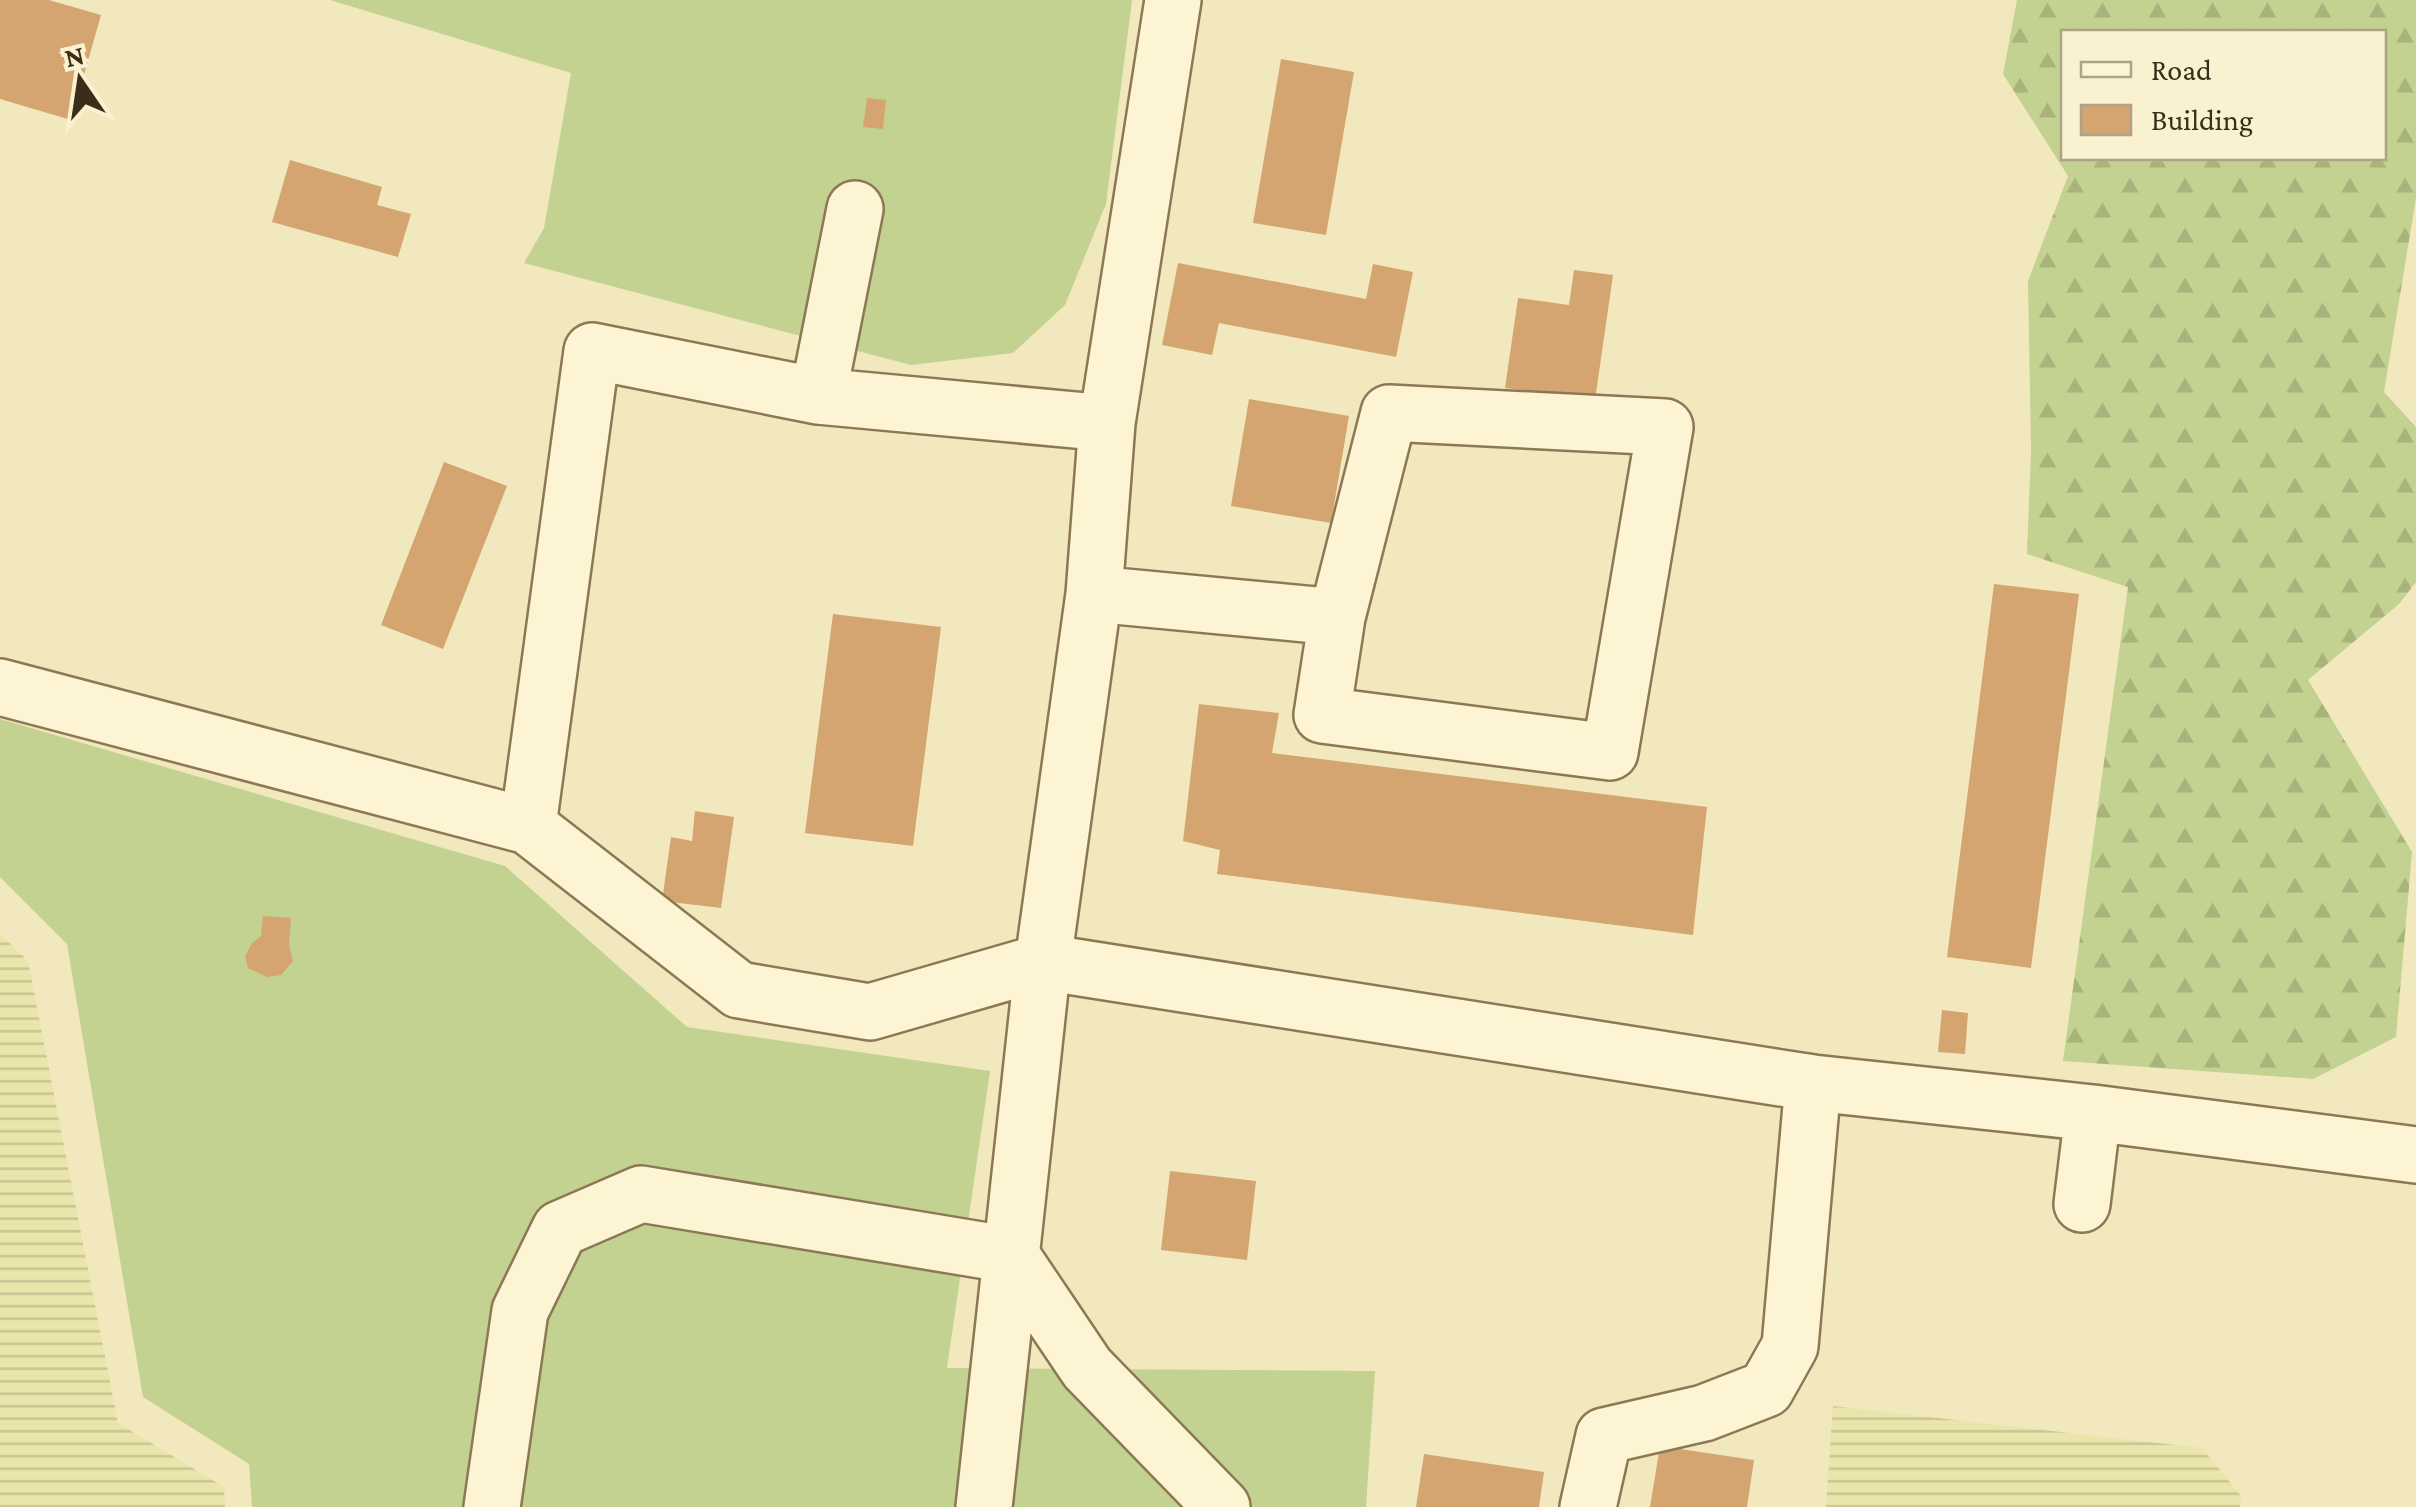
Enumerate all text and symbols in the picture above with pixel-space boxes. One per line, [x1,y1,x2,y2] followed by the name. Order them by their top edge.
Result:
[30,30,130,130] north arrow
[2061,30,2386,160] legend
[62,39,87,73] text: N
[2151,53,2212,86] text: Road
[2151,103,2253,137] text: Building

